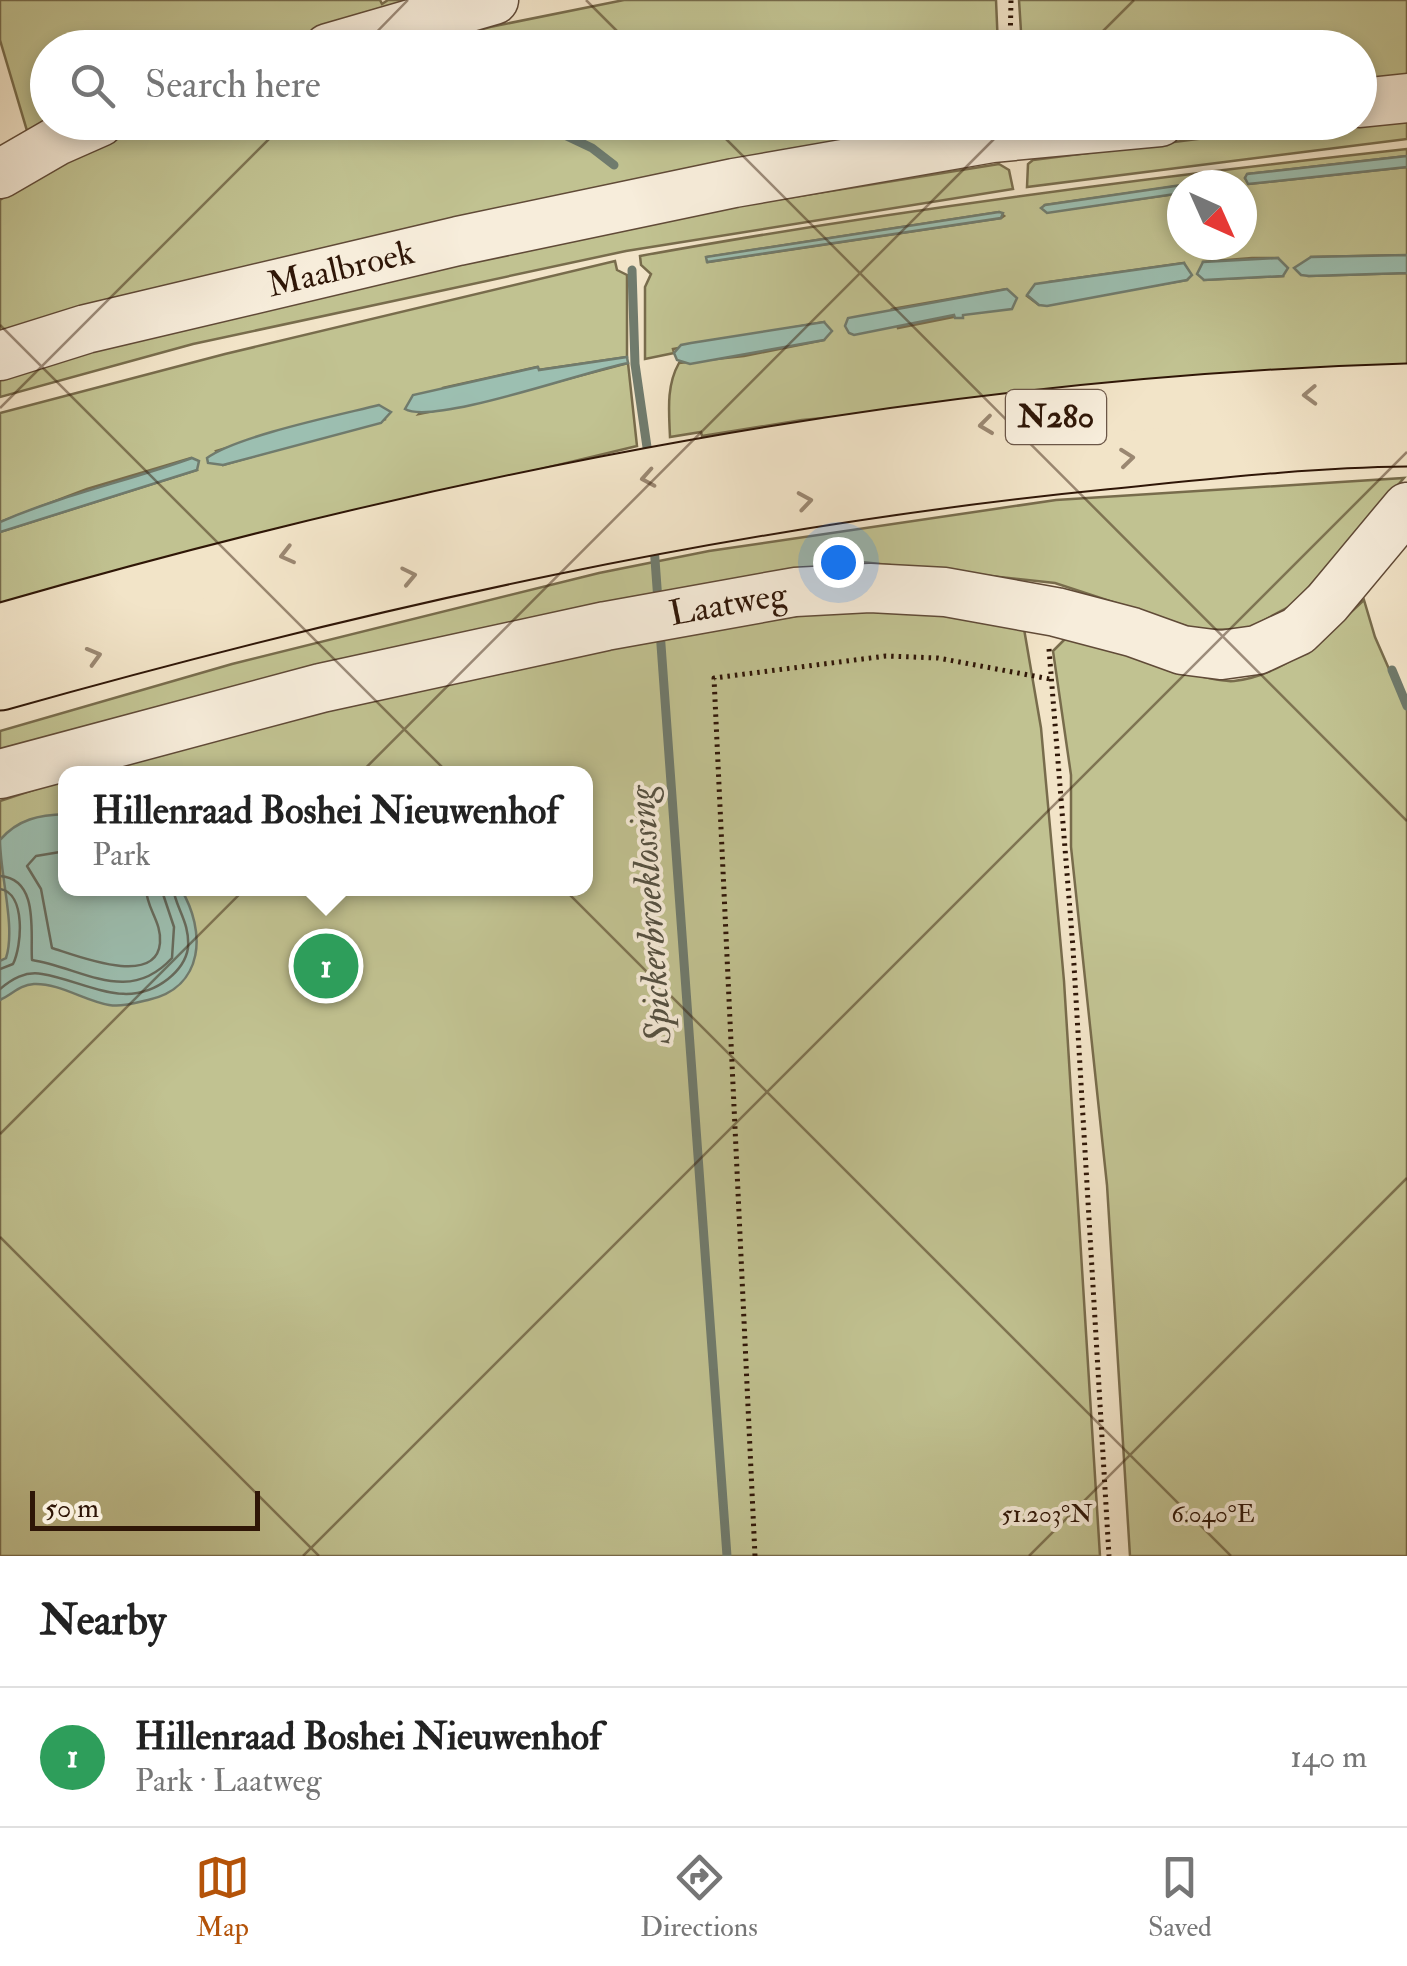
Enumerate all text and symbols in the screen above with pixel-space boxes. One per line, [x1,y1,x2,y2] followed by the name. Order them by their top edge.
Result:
[30,30,1377,140] search box
[65,58,120,113] icon: search
[145,61,321,109] text: Search here
[1167,170,1257,260] north arrow
[263,230,419,307] street label: Maalbroek
[1301,384,1317,405] one-way arrow
[1006,390,1106,444] road number: N280
[978,414,994,435] one-way arrow
[1119,448,1135,470] one-way arrow
[640,466,657,487] one-way arrow
[796,491,813,512] one-way arrow
[813,537,864,588] your location
[279,543,296,564] one-way arrow
[400,566,417,587] one-way arrow
[666,572,791,636] street label: Laatweg
[85,647,102,668] one-way arrow
[58,766,593,896] popup
[617,783,683,1047] water label: Spickerbroeklossing
[92,787,559,835] text: Hillenraad Boshei Nieuwenhof
[92,835,151,875] text: Park
[294,928,358,1004] pin: 1
[30,1486,260,1530] scale bar
[45,1491,99,1526] text: 50 m
[1001,1499,1093,1530] text: 51.203°N
[1171,1499,1255,1530] text: 6.040°E
[40,1595,166,1647] text: Nearby
[135,1713,601,1761] text: Hillenraad Boshei Nieuwenhof
[67,1737,78,1777] text: 1
[1290,1737,1367,1777] text: 140 m
[135,1761,322,1801] text: Park · Laatweg
[195,1850,250,1945] tab: Map
[640,1850,758,1945] tab: Directions
[1148,1850,1212,1945] tab: Saved

